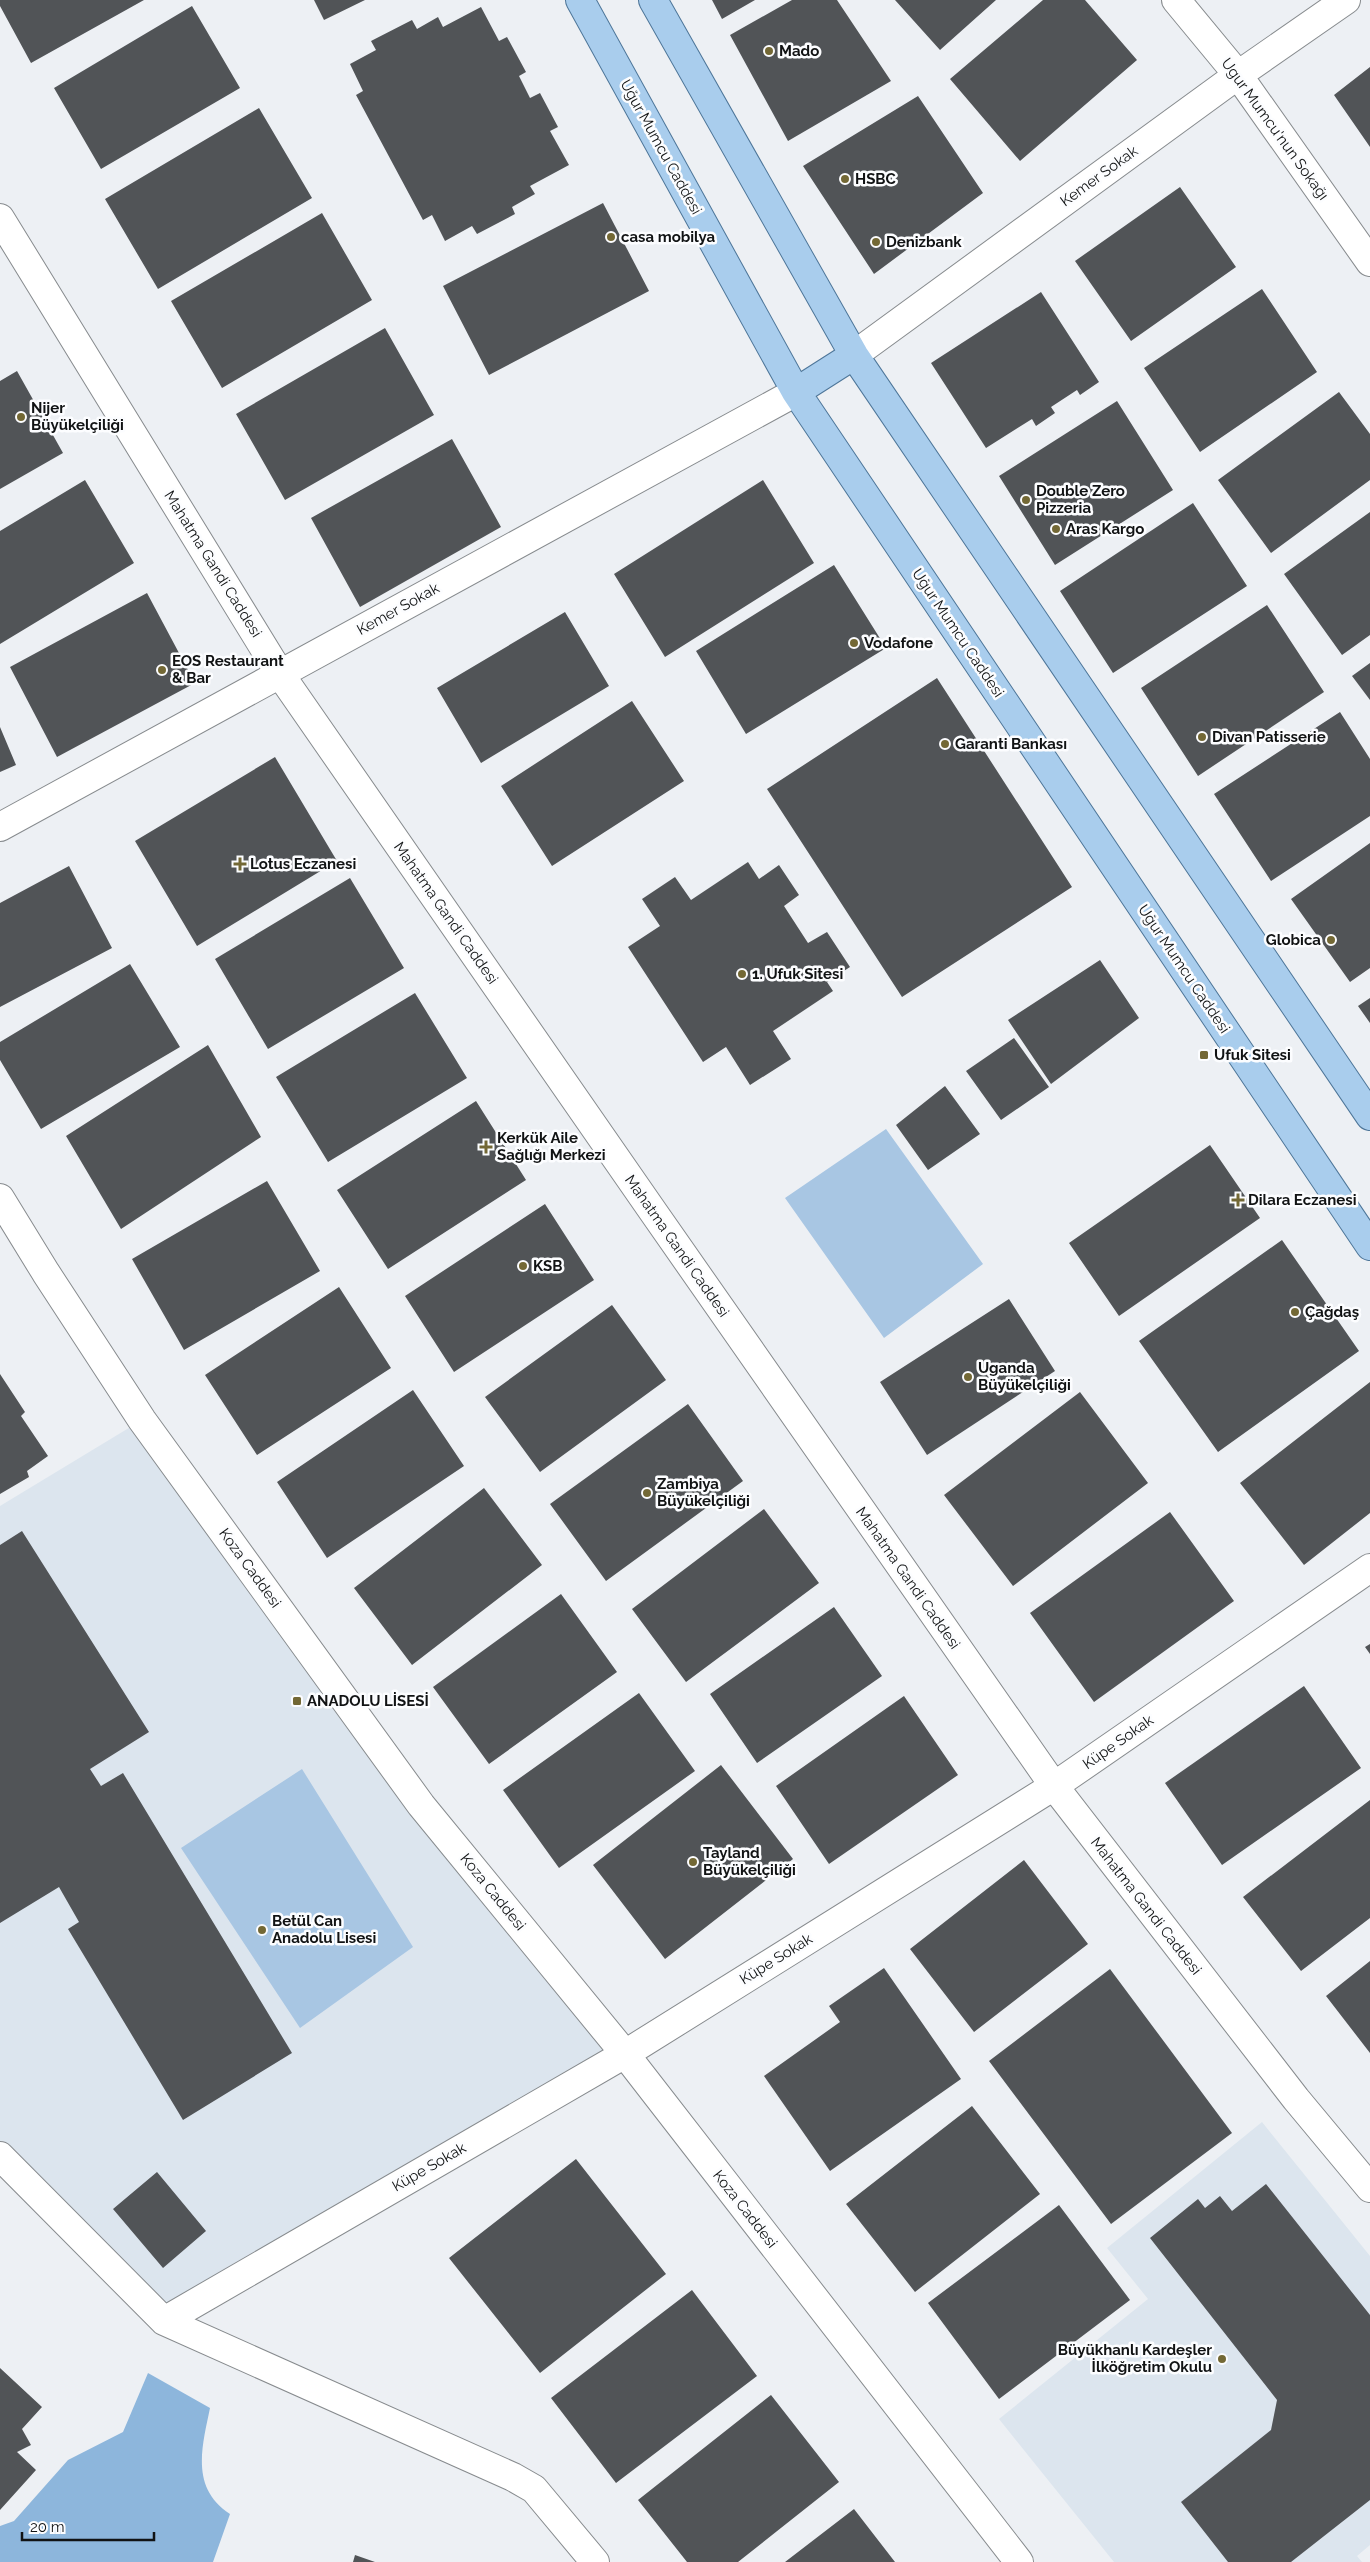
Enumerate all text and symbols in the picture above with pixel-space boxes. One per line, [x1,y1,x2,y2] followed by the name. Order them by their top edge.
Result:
[779,42,819,60] place label: Mado
[763,45,775,57] marker: Mado
[1217,55,1333,203] street label: Ugur Mumcu'nun Sokağı
[616,76,706,218] street label: Uğur Mumcu Caddesi
[1057,142,1141,210] street label: Kemer Sokak
[855,170,896,188] place label: HSBC
[839,173,851,185] marker: HSBC
[621,228,716,246] place label: casa mobilya
[605,231,617,243] marker: casa mobilya
[886,233,962,251] place label: Denizbank
[870,236,882,248] marker: Denizbank
[31,399,124,434] place label: Nijer Büyükelçiliği
[15,411,27,423] marker: Nijer Büyükelçiliği
[1036,482,1125,517] place label: Double Zero Pizzeria
[160,487,266,641] street label: Mahatma Gandi Caddesi
[1020,494,1032,506] marker: Double Zero Pizzeria
[1066,520,1144,538] place label: Aras Kargo
[1050,523,1062,535] marker: Aras Kargo
[908,565,1008,701] street label: Uğur Mumcu Caddesi
[354,579,442,639] street label: Kemer Sokak
[864,634,933,652] place label: Vodafone
[848,637,860,649] marker: Vodafone
[172,652,284,687] place label: EOS Restaurant & Bar
[156,664,168,676] marker: EOS Restaurant & Bar
[1212,728,1326,746] place label: Divan Patisserie
[1196,731,1208,743] marker: Divan Patisserie
[955,735,1067,753] place label: Garanti Bankası
[939,738,951,750] marker: Garanti Bankası
[390,838,502,988] street label: Mahatma Gandi Caddesi
[250,855,356,873] place label: Lotus Eczanesi
[234,858,246,870] marker: Lotus Eczanesi
[1134,901,1234,1037] street label: Uğur Mumcu Caddesi
[1266,931,1321,949] place label: Globica
[1325,934,1337,946] marker: Globica
[752,965,843,983] place label: 1. Ufuk Sitesi
[736,968,748,980] marker: 1. Ufuk Sitesi
[1214,1046,1291,1064] place label: Ufuk Sitesi
[1198,1049,1210,1061] marker: Ufuk Sitesi
[497,1129,606,1164] place label: Kerkük Aile Sağlığı Merkezi
[479,1140,493,1154] marker: Kerkük Aile Sağlığı Merkezi
[621,1171,733,1321] street label: Mahatma Gandi Caddesi
[1248,1191,1356,1209] place label: Dilara Eczanesi
[1232,1194,1244,1206] marker: Dilara Eczanesi
[533,1257,562,1275] place label: KSB
[517,1260,529,1272] marker: KSB
[1305,1303,1359,1321] place label: Çağdaş
[1289,1306,1301,1318] marker: Çağdaş
[978,1359,1071,1394] place label: Uganda Büyükelçiliği
[962,1371,974,1383] marker: Uganda Büyükelçiliği
[657,1475,750,1510] place label: Zambiya Büyükelçiliği
[641,1487,653,1499] marker: Zambiya Büyükelçiliği
[852,1503,964,1653] street label: Mahatma Gandi Caddesi
[215,1525,285,1611] street label: Koza Caddesi
[307,1692,429,1710] place label: ANADOLU LİSESİ
[291,1695,303,1707] marker: ANADOLU LİSESİ
[1079,1711,1157,1773] street label: Küpe Sokak
[1087,1834,1205,1978] street label: Mahatma Gandi Caddesi
[703,1844,796,1879] place label: Tayland Büyükelçiliği
[457,1850,529,1934] street label: Koza Caddesi
[687,1856,699,1868] marker: Tayland Büyükelçiliği
[272,1912,376,1947] place label: Betül Can Anadolu Lisesi
[256,1924,268,1936] marker: Betül Can Anadolu Lisesi
[736,1930,816,1988] street label: Küpe Sokak
[389,2139,469,2195] street label: Küpe Sokak
[709,2167,781,2251] street label: Koza Caddesi
[1058,2341,1212,2376] place label: Büyükhanlı Kardeşler İlköğretim Okulu
[1216,2353,1228,2365] marker: Büyükhanlı Kardeşler İlköğretim Okulu
[22,2510,155,2542] scale bar
[30,2518,65,2536] text: 20 m

